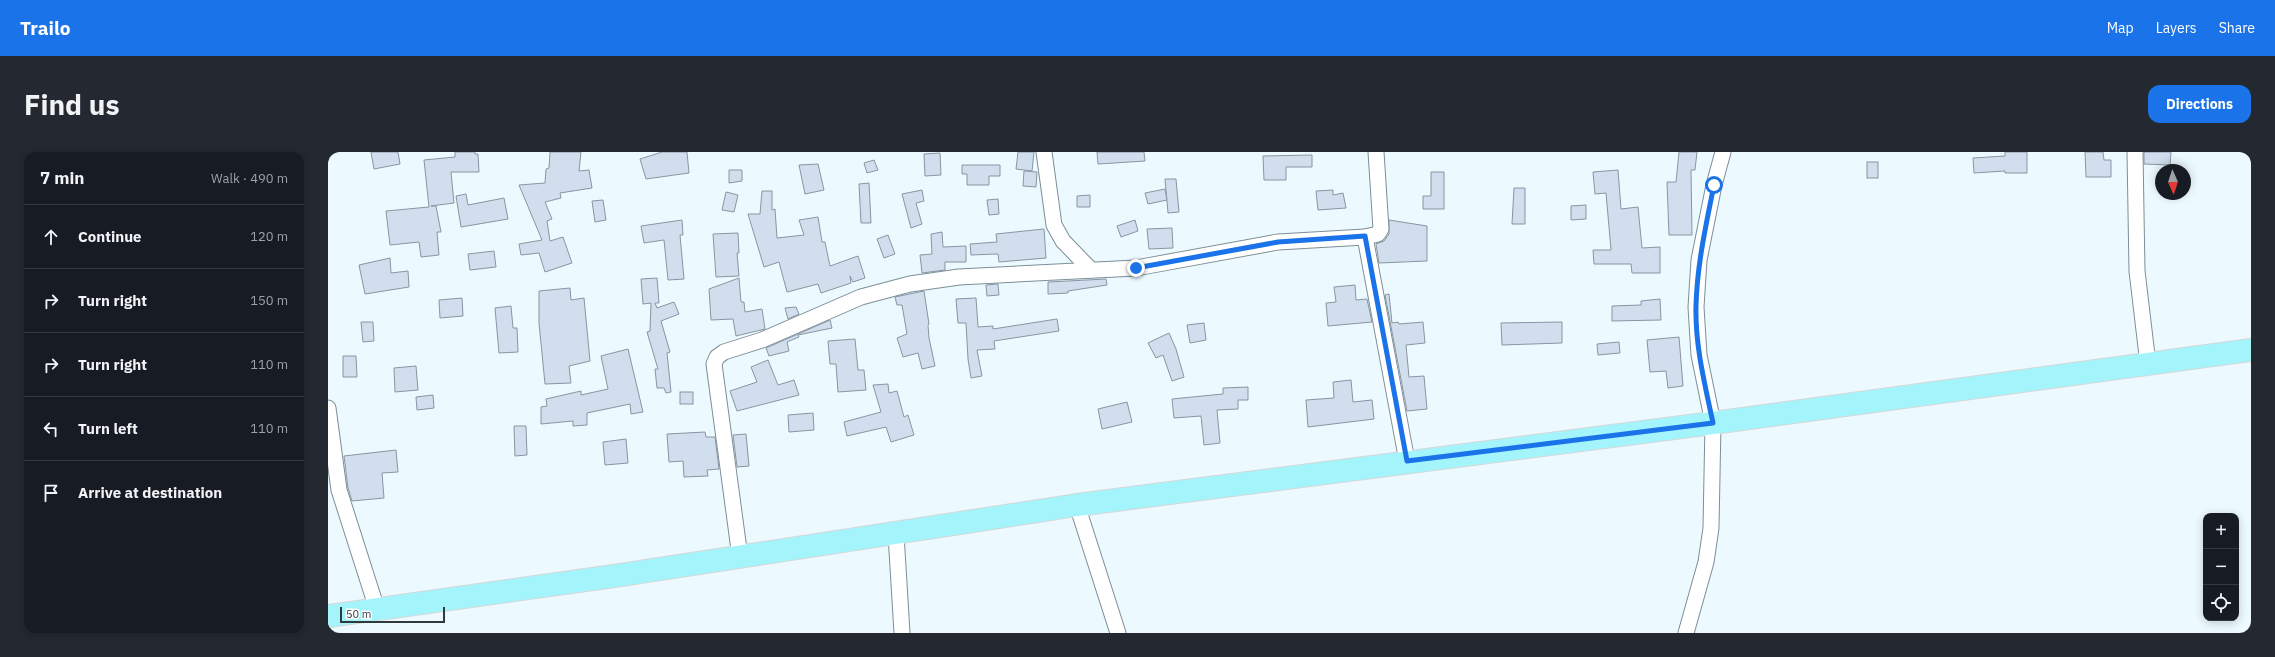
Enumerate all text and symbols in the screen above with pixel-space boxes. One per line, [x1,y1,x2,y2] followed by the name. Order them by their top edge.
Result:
[20,16,70,40] text: Trailo
[2107,19,2134,37] text: Map
[2156,19,2197,37] text: Layers
[2219,19,2255,37] text: Share
[2148,85,2251,123] button: Directions
[24,86,120,123] text: Find us
[2155,164,2191,200] north arrow
[40,167,84,189] text: 7 min
[211,170,288,187] text: Walk · 490 m
[1705,176,1723,194] route start
[40,226,62,248] icon: ahead
[78,227,142,246] text: Continue
[250,228,288,245] text: 120 m
[1127,259,1145,277] route end
[40,290,62,312] icon: right
[78,291,147,310] text: Turn right
[250,292,288,309] text: 150 m
[40,354,62,376] icon: right
[78,355,147,374] text: Turn right
[250,356,288,373] text: 110 m
[40,418,62,440] icon: left
[78,419,138,438] text: Turn left
[250,420,288,437] text: 110 m
[40,482,62,504] icon: arrive
[78,483,222,502] text: Arrive at destination
[2203,513,2239,621] map controls
[2203,513,2239,549] button: +
[2203,549,2239,585] button: −
[2203,585,2239,621] button: locate
[340,605,445,624] scale bar
[346,607,371,621] text: 50 m

